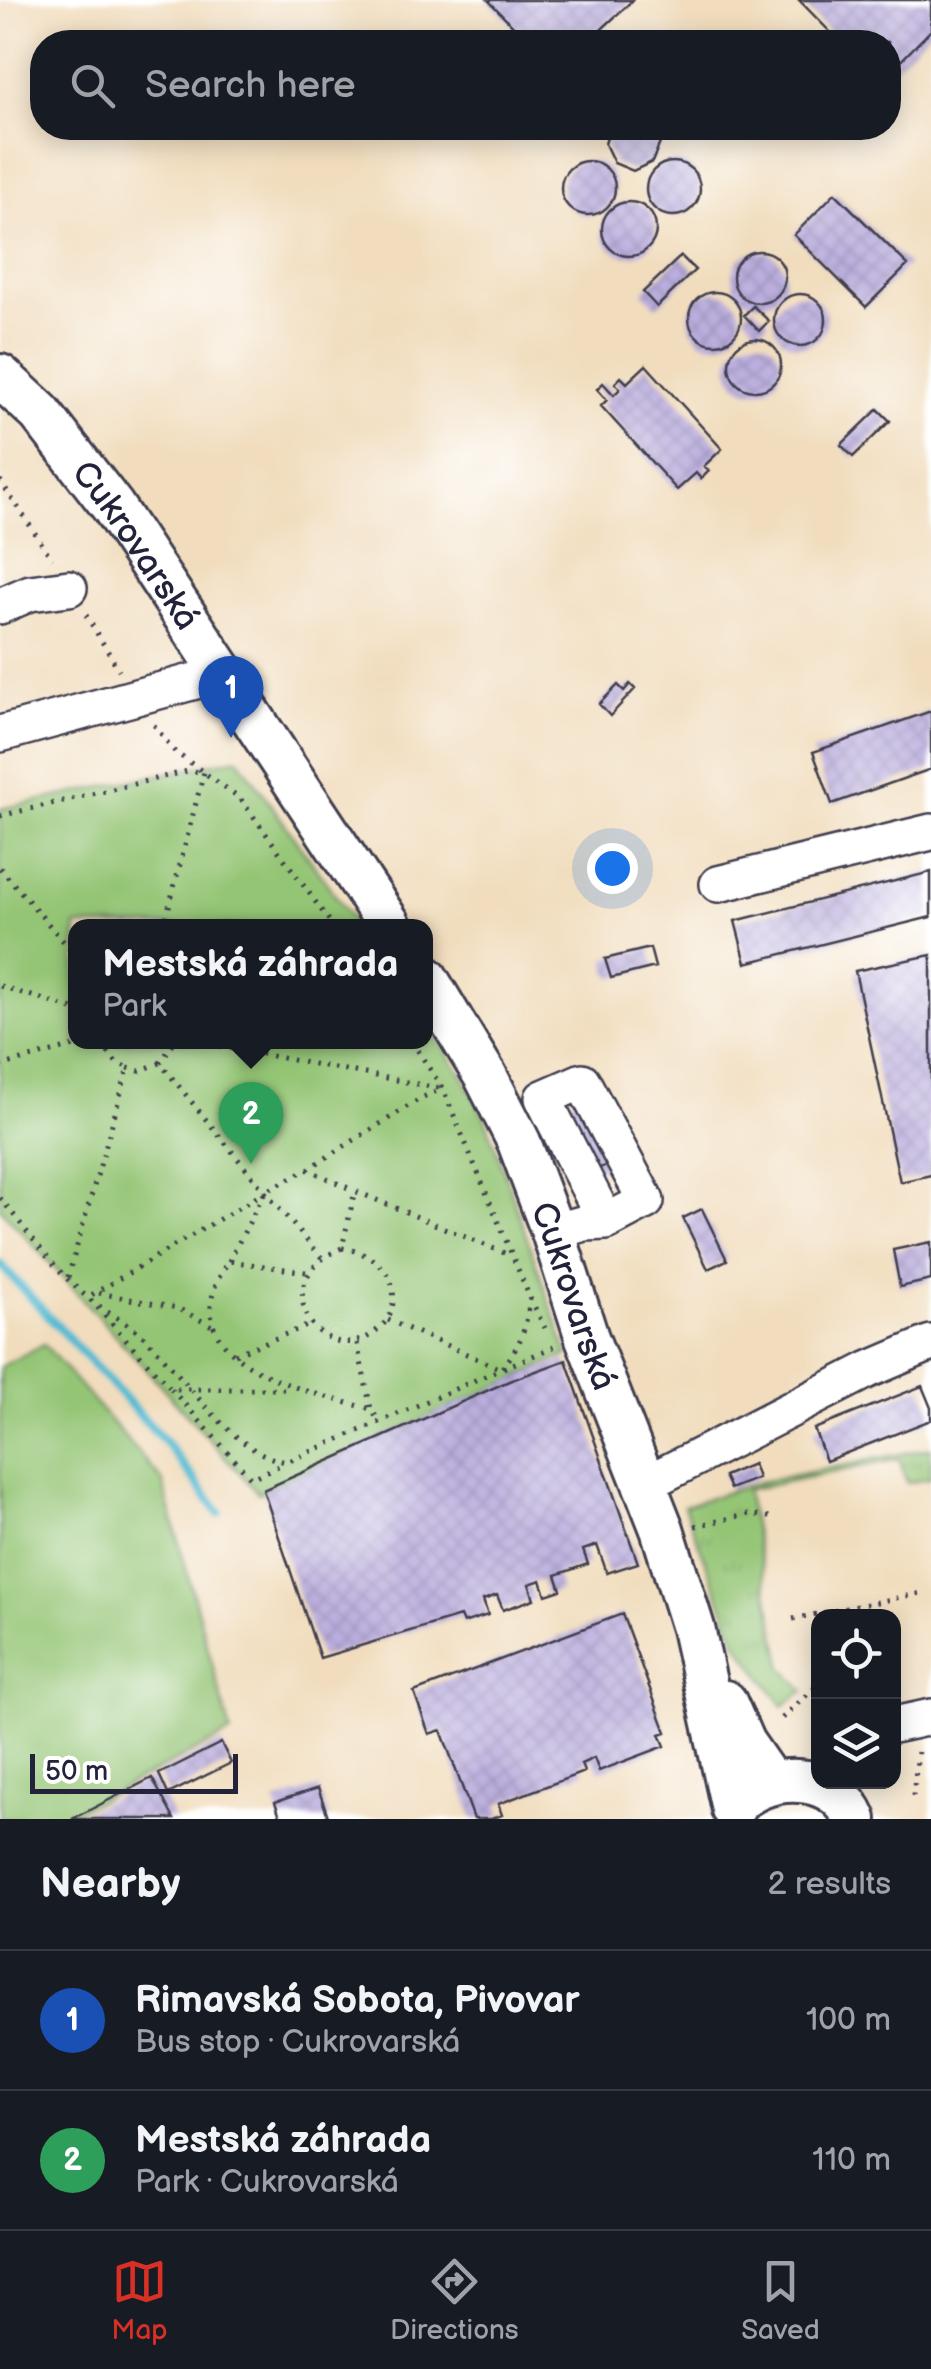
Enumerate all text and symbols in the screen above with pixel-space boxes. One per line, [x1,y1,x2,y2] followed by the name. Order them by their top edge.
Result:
[30,30,901,140] search box
[65,58,120,113] icon: search
[145,63,356,108] text: Search here
[62,453,208,638] street label: Cukrovarská
[198,656,264,738] pin: 1
[587,843,638,894] your location
[68,919,433,1049] popup
[102,942,399,987] text: Mestská záhrada
[102,987,167,1026] text: Park
[218,1082,284,1164] pin: 2
[521,1196,625,1396] street label: Cukrovarská
[811,1609,901,1789] map controls
[811,1609,901,1699] button: locate
[811,1699,901,1789] button: layers
[30,1749,238,1794] scale bar
[45,1755,108,1788] text: 50 m
[40,1859,180,1910] text: Nearby
[767,1865,891,1904] text: 2 results
[135,1978,580,2023] text: Rimavská Sobota, Pivovar
[66,2001,79,2040] text: 1
[806,2001,891,2040] text: 100 m
[135,2023,460,2062] text: Bus stop · Cukrovarská
[135,2118,431,2163] text: Mestská záhrada
[63,2141,82,2180] text: 2
[812,2141,891,2180] text: 110 m
[135,2163,399,2202] text: Park · Cukrovarská
[111,2254,168,2347] tab: Map
[390,2254,519,2347] tab: Directions
[741,2254,820,2347] tab: Saved

